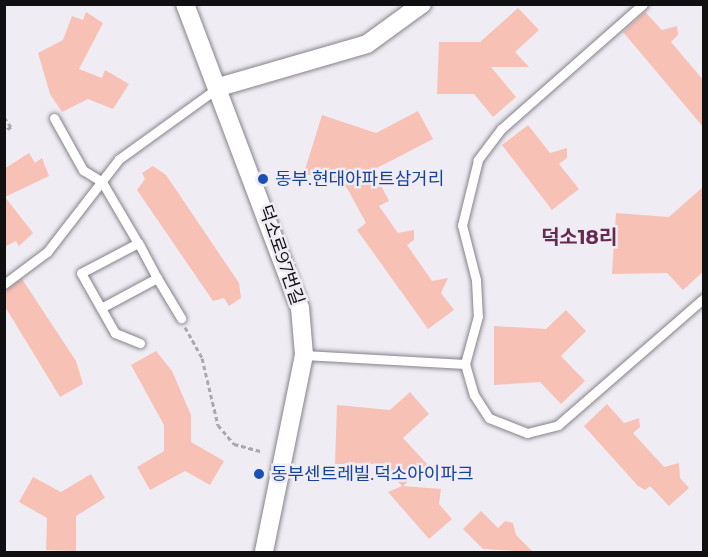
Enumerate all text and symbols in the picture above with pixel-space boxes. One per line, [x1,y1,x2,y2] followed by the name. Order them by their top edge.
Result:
[275,168,444,190] place label: 동부.현대아파트삼거리
[256,172,270,186] marker: 동부.현대아파트삼거리
[254,202,308,308] street label: 덕소로97번길
[541,225,617,249] district label: 덕소18리
[271,463,474,485] place label: 동부센트레빌.덕소아이파크
[252,467,266,481] marker: 동부센트레빌.덕소아이파크

